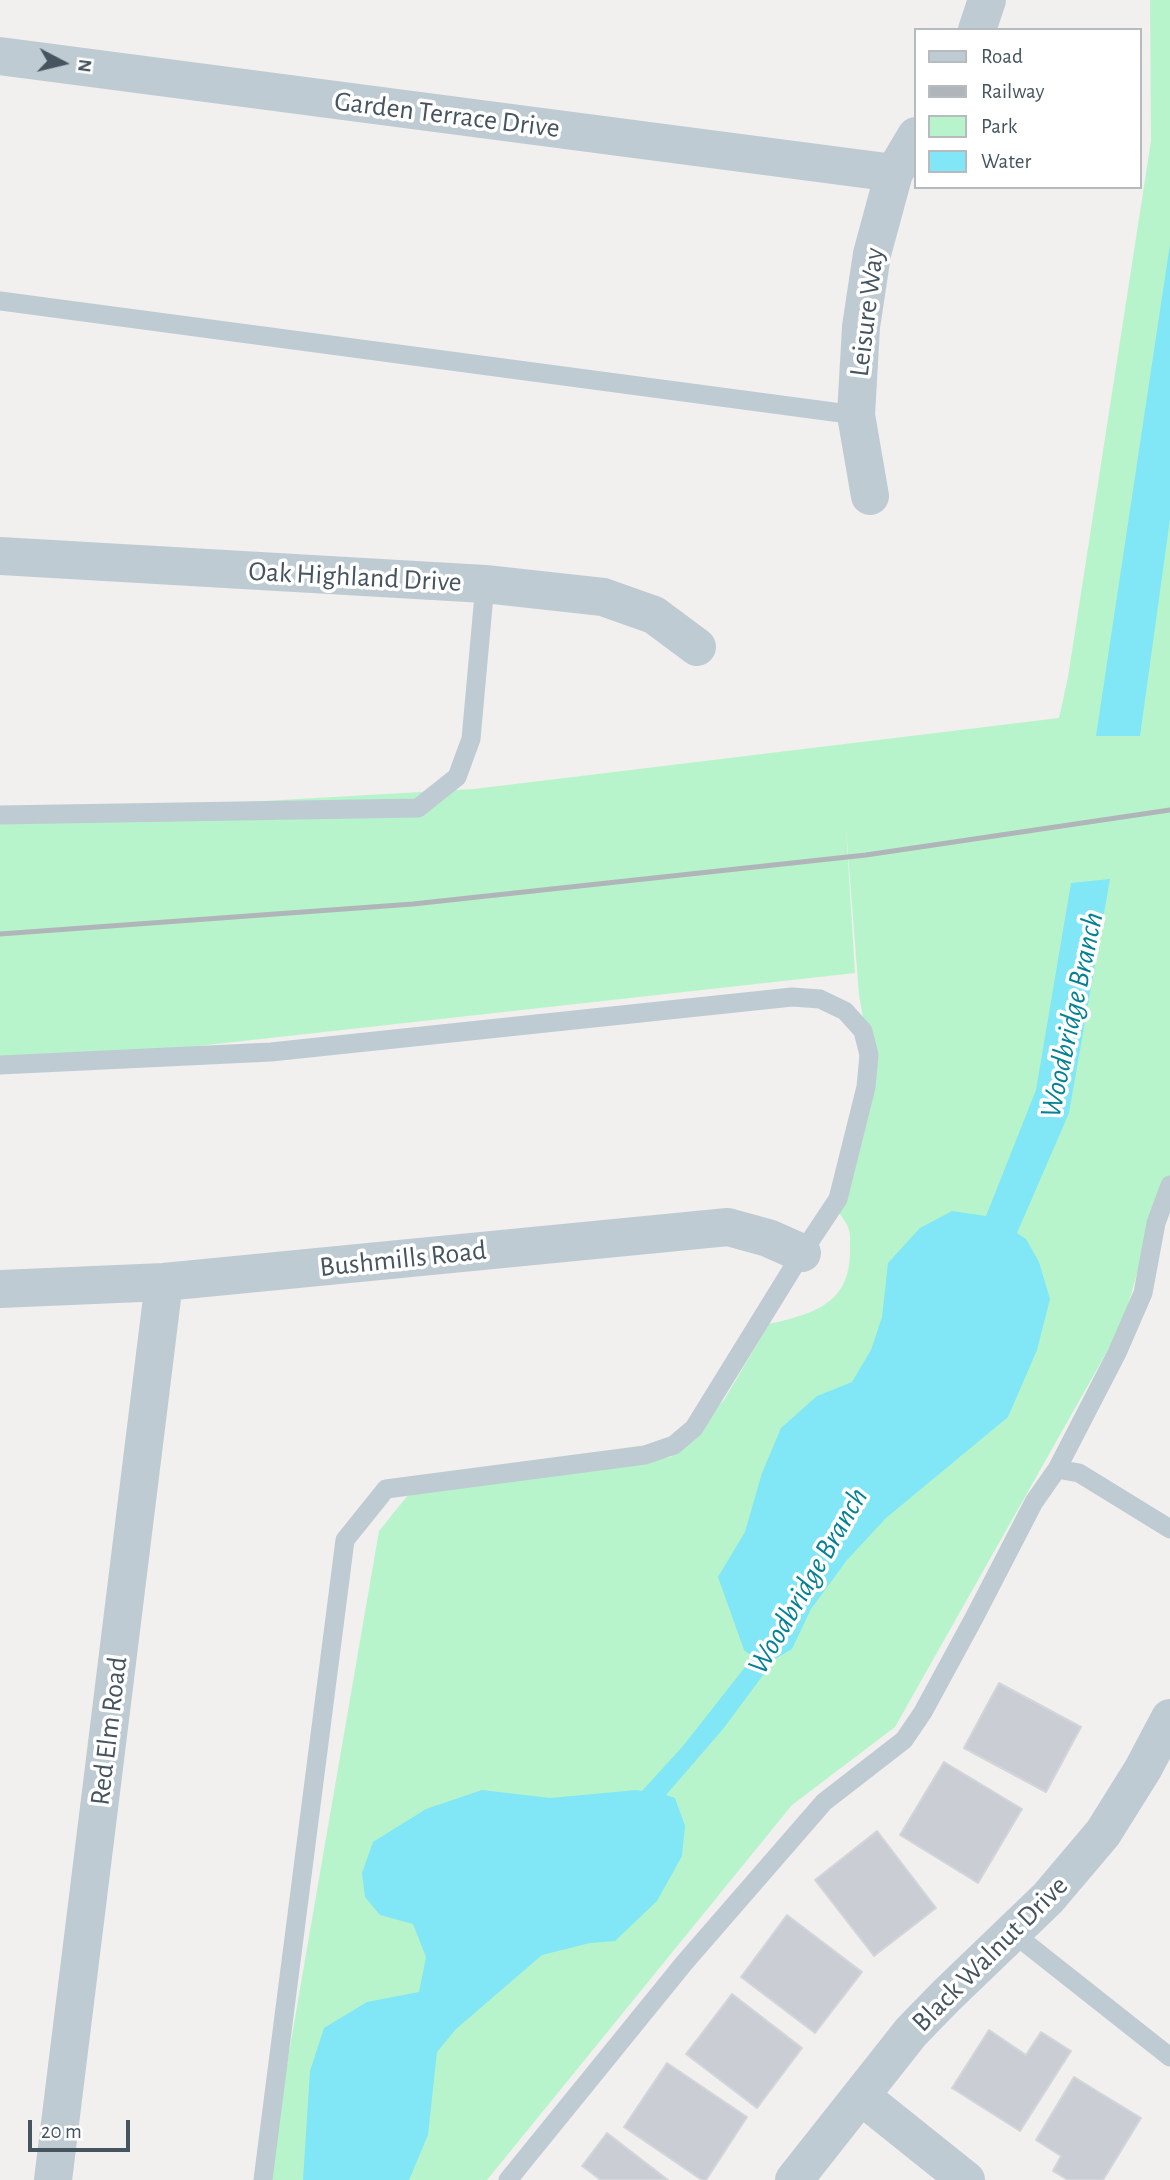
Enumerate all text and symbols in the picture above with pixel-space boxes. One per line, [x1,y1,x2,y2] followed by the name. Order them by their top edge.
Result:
[28,28,98,98] north arrow
[914,28,1142,189] legend
[981,46,1023,67] text: Road
[74,58,95,73] text: N
[981,81,1044,102] text: Railway
[332,85,562,145] street label: Garden Terrace Drive
[981,116,1017,137] text: Park
[981,151,1031,172] text: Water
[842,246,892,378] street label: Leisure Way
[247,555,463,599] street label: Oak Highland Drive
[1033,909,1111,1121] water label: Woodbridge Branch
[318,1234,488,1284] street label: Bushmills Road
[740,1481,876,1681] water label: Woodbridge Branch
[83,1655,135,1807] street label: Red Elm Road
[905,1869,1075,2039] street label: Black Walnut Drive
[32,2106,133,2150] scale bar
[41,2121,82,2142] text: 20 m

